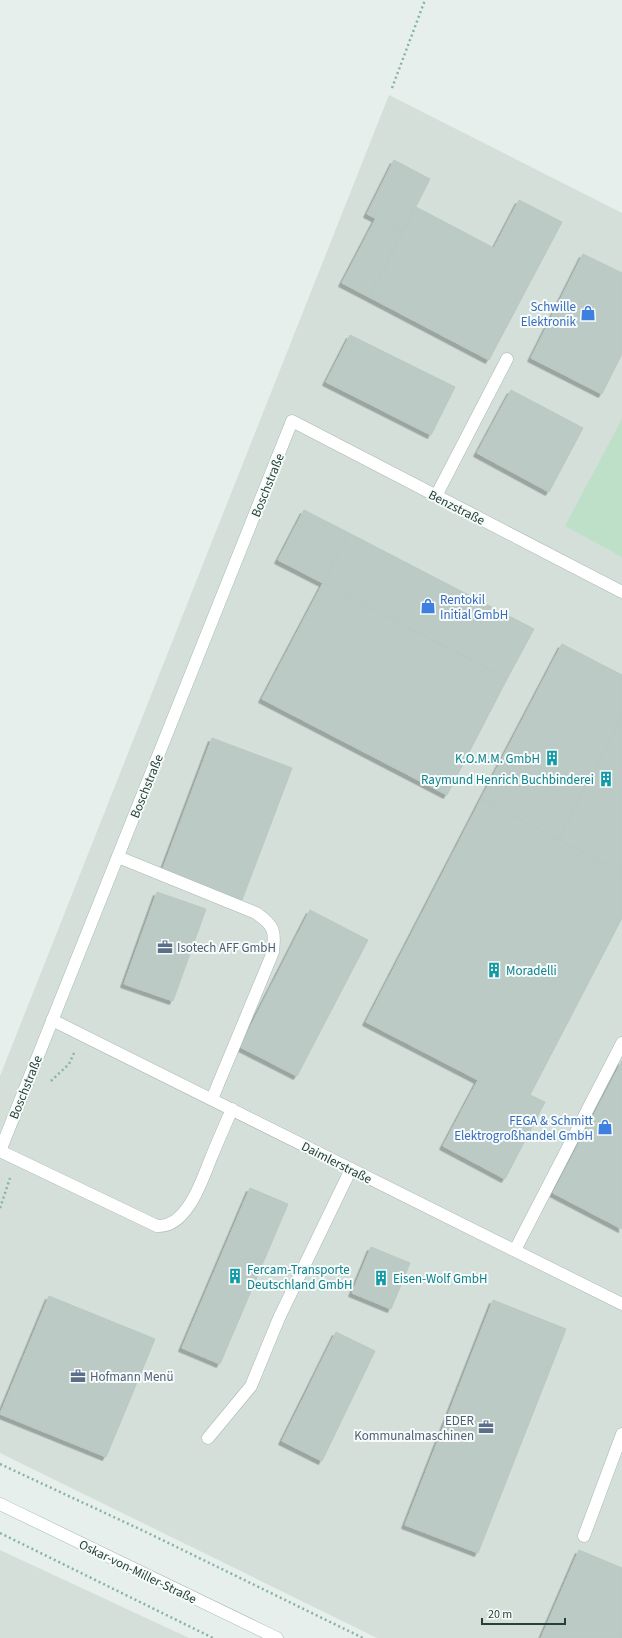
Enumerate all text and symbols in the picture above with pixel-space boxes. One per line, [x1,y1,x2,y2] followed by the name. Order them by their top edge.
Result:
[521,298,577,331] place label: Schwille Elektronik
[579,304,597,322] shop icon: Schwille Elektronik
[247,451,289,520] street label: Boschstraße
[425,486,488,530] street label: Benzstraße
[440,591,508,624] place label: Rentokil Initial GmbH
[419,597,437,615] shop icon: Rentokil Initial GmbH
[543,749,561,767] building icon: K.O.M.M. GmbH
[455,750,540,768] place label: K.O.M.M. GmbH
[126,752,168,821] street label: Boschstraße
[597,770,615,788] building icon: Raymund Henrich Buchbinderei
[421,771,594,789] place label: Raymund Henrich Buchbinderei
[156,938,174,956] office icon: Isotech AFF GmbH
[177,939,276,957] place label: Isotech AFF GmbH
[485,961,503,979] building icon: Moradelli
[506,962,557,980] place label: Moradelli
[5,1053,47,1122] street label: Boschstraße
[454,1112,594,1145] place label: FEGA & Schmitt Elektrogroßhandel GmbH
[596,1118,614,1136] shop icon: FEGA & Schmitt Elektrogroßhandel GmbH
[298,1137,375,1188] street label: Daimlerstraße
[247,1261,352,1294] place label: Fercam-Transporte Deutschland GmbH
[226,1267,244,1285] building icon: Fercam-Transporte Deutschland GmbH
[372,1269,390,1287] building icon: Eisen-Wolf GmbH
[393,1270,487,1288] place label: Eisen-Wolf GmbH
[69,1367,87,1385] office icon: Hofmann Menü
[90,1368,174,1386] place label: Hofmann Menü
[354,1412,475,1445] place label: EDER Kommunalmaschinen
[477,1418,495,1436] office icon: EDER Kommunalmaschinen
[76,1536,199,1608] street label: Oskar-von-Miller-Straße
[482,1600,565,1626] scale bar
[488,1606,512,1623] text: 20 m

